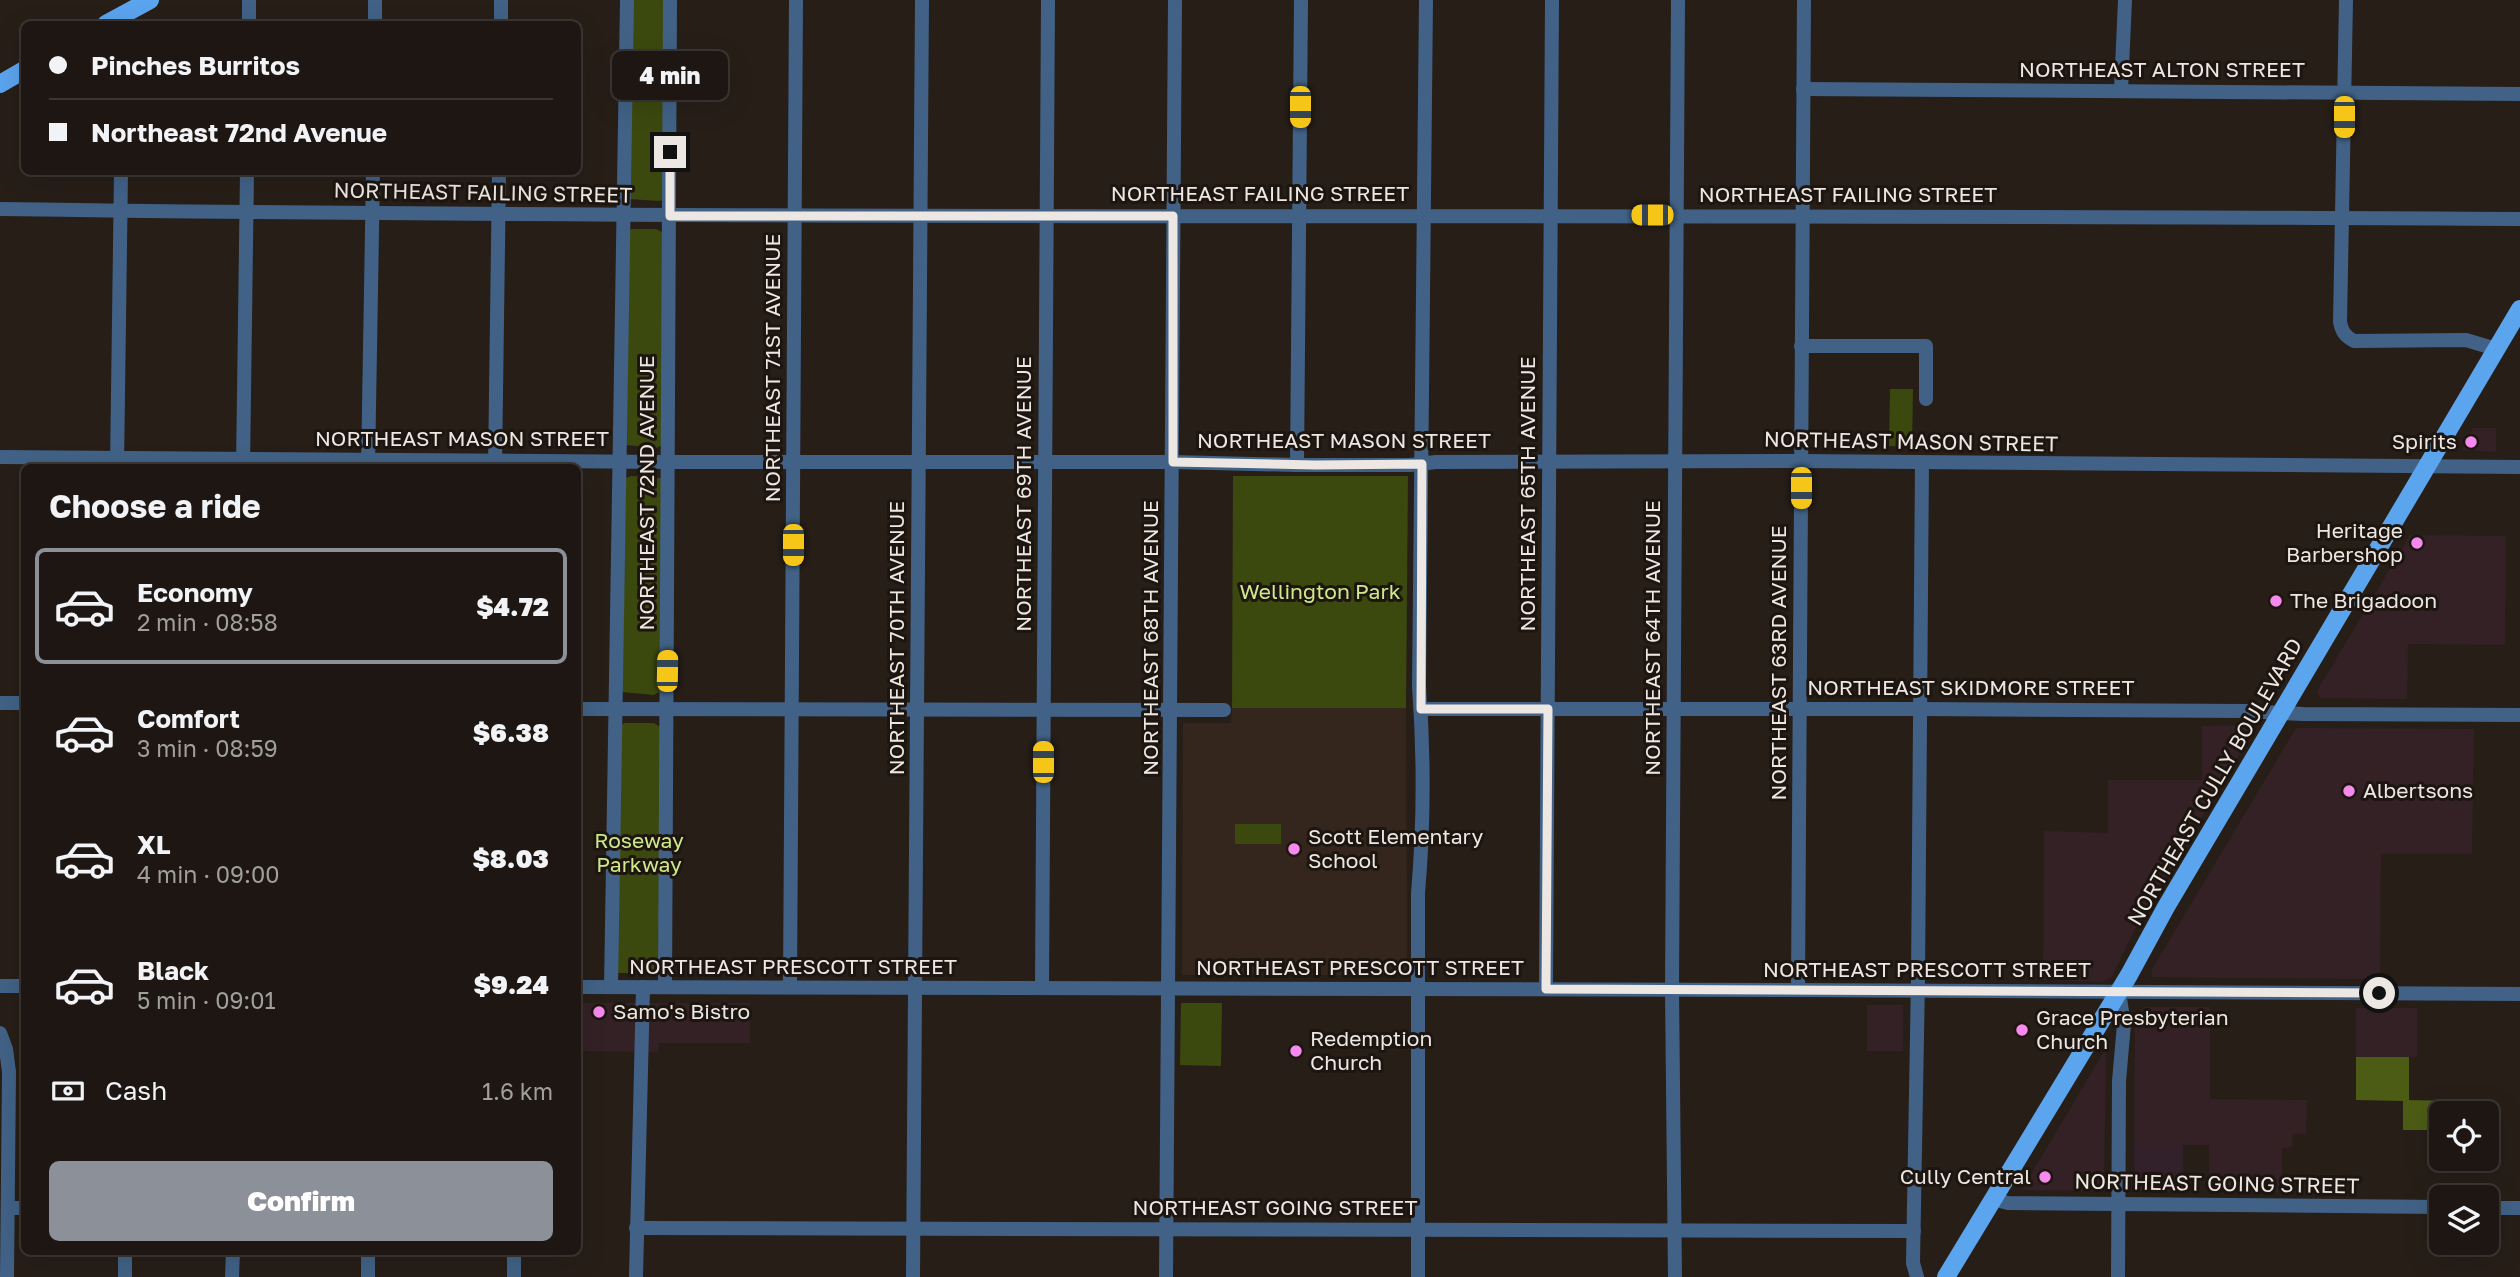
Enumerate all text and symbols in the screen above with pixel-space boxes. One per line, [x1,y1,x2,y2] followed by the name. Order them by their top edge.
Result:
[91,50,300,81] text: Pinches Burritos
[612,51,728,100] callout: 4 min
[2019,56,2305,82] street label: NORTHEAST ALTON STREET
[640,61,700,89] text: 4 min
[1290,86,1311,128] car
[2334,96,2355,138] car
[91,117,387,148] text: Northeast 72nd Avenue
[654,136,686,168] route end
[334,176,633,208] street label: NORTHEAST FAILING STREET
[1111,180,1409,206] street label: NORTHEAST FAILING STREET
[1699,181,1997,207] street label: NORTHEAST FAILING STREET
[1632,205,1674,226] car
[759,234,785,502] street label: NORTHEAST 71ST AVENUE
[633,355,659,631] street label: NORTHEAST 72ND AVENUE
[1010,356,1036,632] street label: NORTHEAST 69TH AVENUE
[1514,357,1540,632] street label: NORTHEAST 65TH AVENUE
[315,425,609,451] street label: NORTHEAST MASON STREET
[1764,425,2058,457] street label: NORTHEAST MASON STREET
[1197,427,1491,453] street label: NORTHEAST MASON STREET
[2392,428,2457,454] place label: Spirits
[2463,434,2479,450] marker: Spirits
[1791,467,1812,509] car
[49,487,261,525] text: Choose a ride
[1137,500,1163,776] street label: NORTHEAST 68TH AVENUE
[1639,500,1665,776] street label: NORTHEAST 64TH AVENUE
[883,501,909,775] street label: NORTHEAST 70TH AVENUE
[2286,517,2403,567] place label: Heritage Barbershop
[783,524,804,566] car
[1765,525,1791,801] street label: NORTHEAST 63RD AVENUE
[2409,535,2425,551] marker: Heritage Barbershop
[53,575,116,638] icon: car
[137,577,253,608] text: Economy
[1239,578,1401,604] park label: Wellington Park
[2290,587,2437,613] place label: The Brigadoon
[476,591,549,622] text: $4.72
[2268,593,2284,609] marker: The Brigadoon
[137,608,278,636] text: 2 min · 08:58
[2121,633,2307,930] street label: NORTHEAST CULLY BOULEVARD
[657,650,678,692] car
[1807,674,2135,700] street label: NORTHEAST SKIDMORE STREET
[53,701,116,764] icon: car
[137,703,240,734] text: Comfort
[473,717,549,748] text: $6.38
[137,734,278,762] text: 3 min · 08:59
[1033,741,1054,783] car
[2363,777,2473,803] place label: Albertsons
[2341,783,2357,799] marker: Albertsons
[1308,823,1483,873] place label: Scott Elementary School
[53,827,116,890] icon: car
[594,827,684,877] park label: Roseway Parkway
[137,829,171,860] text: XL
[1286,841,1302,857] marker: Scott Elementary School
[472,843,549,874] text: $8.03
[137,860,279,888] text: 4 min · 09:00
[53,953,116,1016] icon: car
[629,953,957,979] street label: NORTHEAST PRESCOTT STREET
[1196,954,1524,980] street label: NORTHEAST PRESCOTT STREET
[137,955,209,986] text: Black
[1763,956,2091,982] street label: NORTHEAST PRESCOTT STREET
[473,969,549,1000] text: $9.24
[2363,977,2395,1009] route start
[137,986,276,1014] text: 5 min · 09:01
[613,998,750,1024] place label: Samo's Bistro
[591,1004,607,1020] marker: Samo's Bistro
[2036,1004,2229,1054] place label: Grace Presbyterian Church
[2014,1022,2030,1038] marker: Grace Presbyterian Church
[1310,1025,1432,1075] place label: Redemption Church
[1288,1043,1304,1059] marker: Redemption Church
[49,1072,87,1110] icon: cash
[105,1075,167,1106] text: Cash
[482,1077,553,1105] text: 1.6 km
[2429,1101,2499,1255] map controls
[2429,1101,2499,1171] button: locate
[49,1161,553,1241] button: Confirm
[1900,1163,2031,1189] place label: Cully Central
[2074,1168,2360,1198] street label: NORTHEAST GOING STREET
[2037,1169,2053,1185] marker: Cully Central
[2429,1185,2499,1255] button: layers
[1132,1194,1418,1220] street label: NORTHEAST GOING STREET

